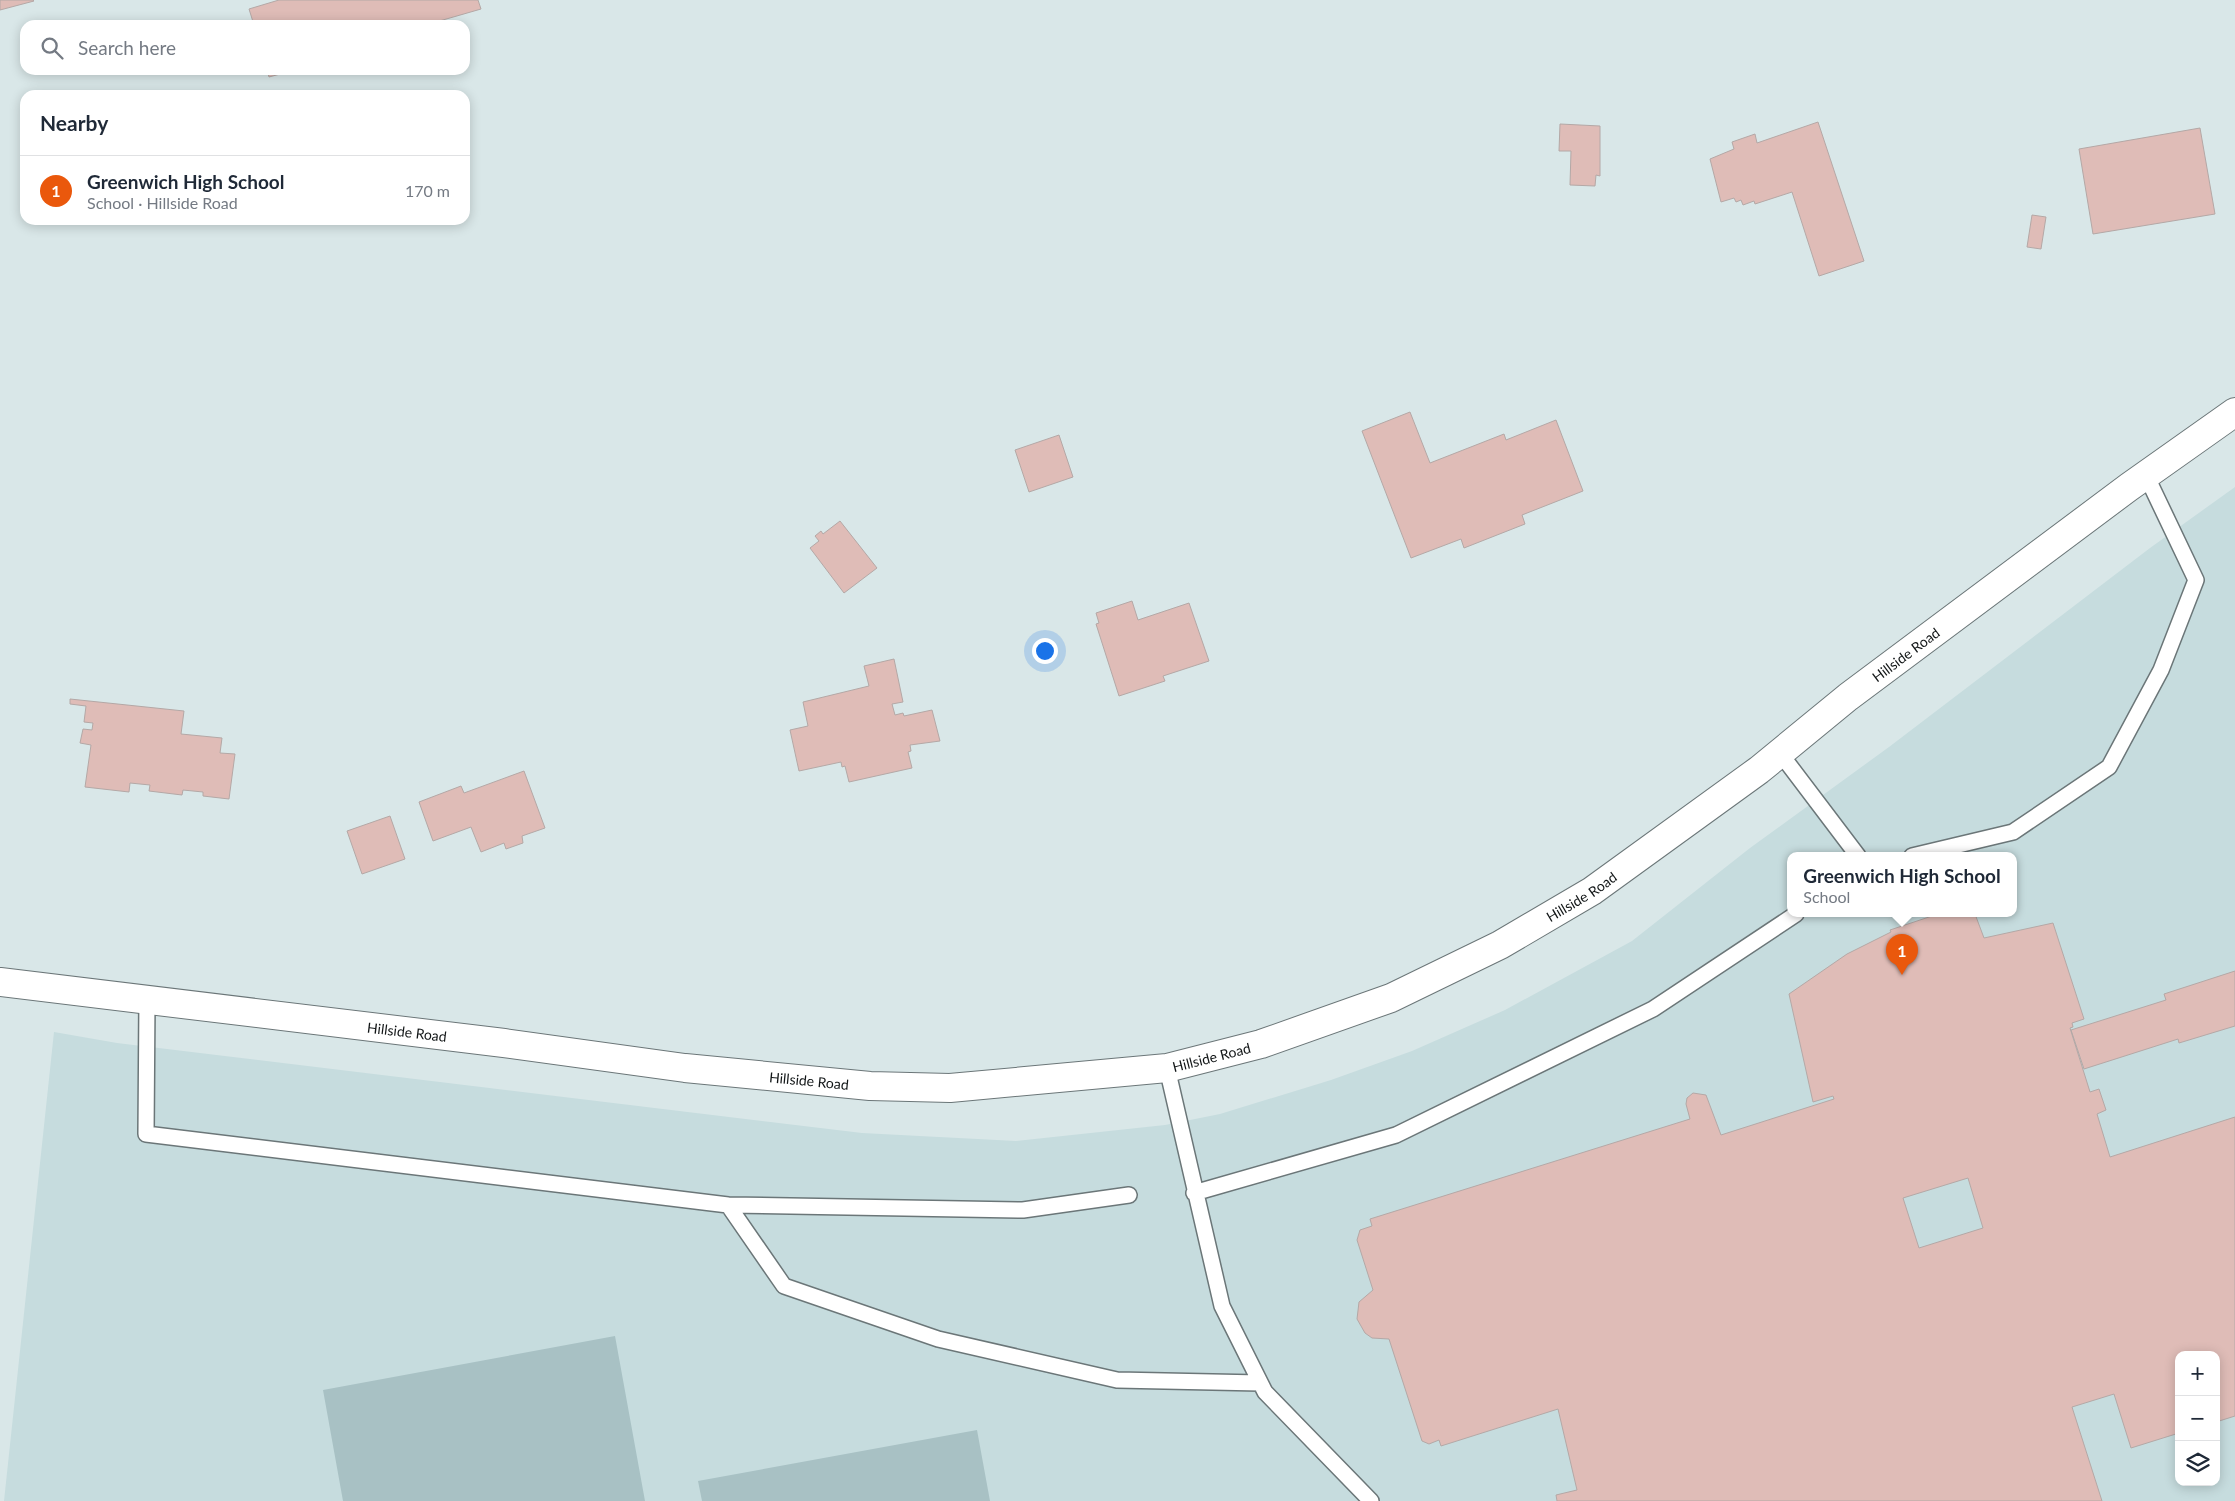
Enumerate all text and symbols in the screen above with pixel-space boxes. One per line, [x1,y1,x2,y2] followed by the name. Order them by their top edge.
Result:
[20,20,470,75] search box
[38,34,66,62] icon: search
[78,36,176,59] text: Search here
[40,110,108,135] text: Nearby
[87,170,284,193] text: Greenwich High School
[51,181,61,200] text: 1
[405,181,450,200] text: 170 m
[87,193,238,212] text: School · Hillside Road
[1868,623,1943,685] street label: Hillside Road
[1032,638,1058,664] your location
[1787,852,2017,917] popup
[1803,864,2001,887] text: Greenwich High School
[1543,868,1620,925] street label: Hillside Road
[1803,887,1850,906] text: School
[1886,934,1918,975] pin: 1
[366,1018,448,1045] street label: Hillside Road
[1171,1039,1252,1075] street label: Hillside Road
[768,1068,850,1092] street label: Hillside Road
[2175,1351,2220,1486] map controls
[2175,1351,2220,1396] button: +
[2175,1396,2220,1441] button: −
[2175,1441,2220,1486] button: layers

